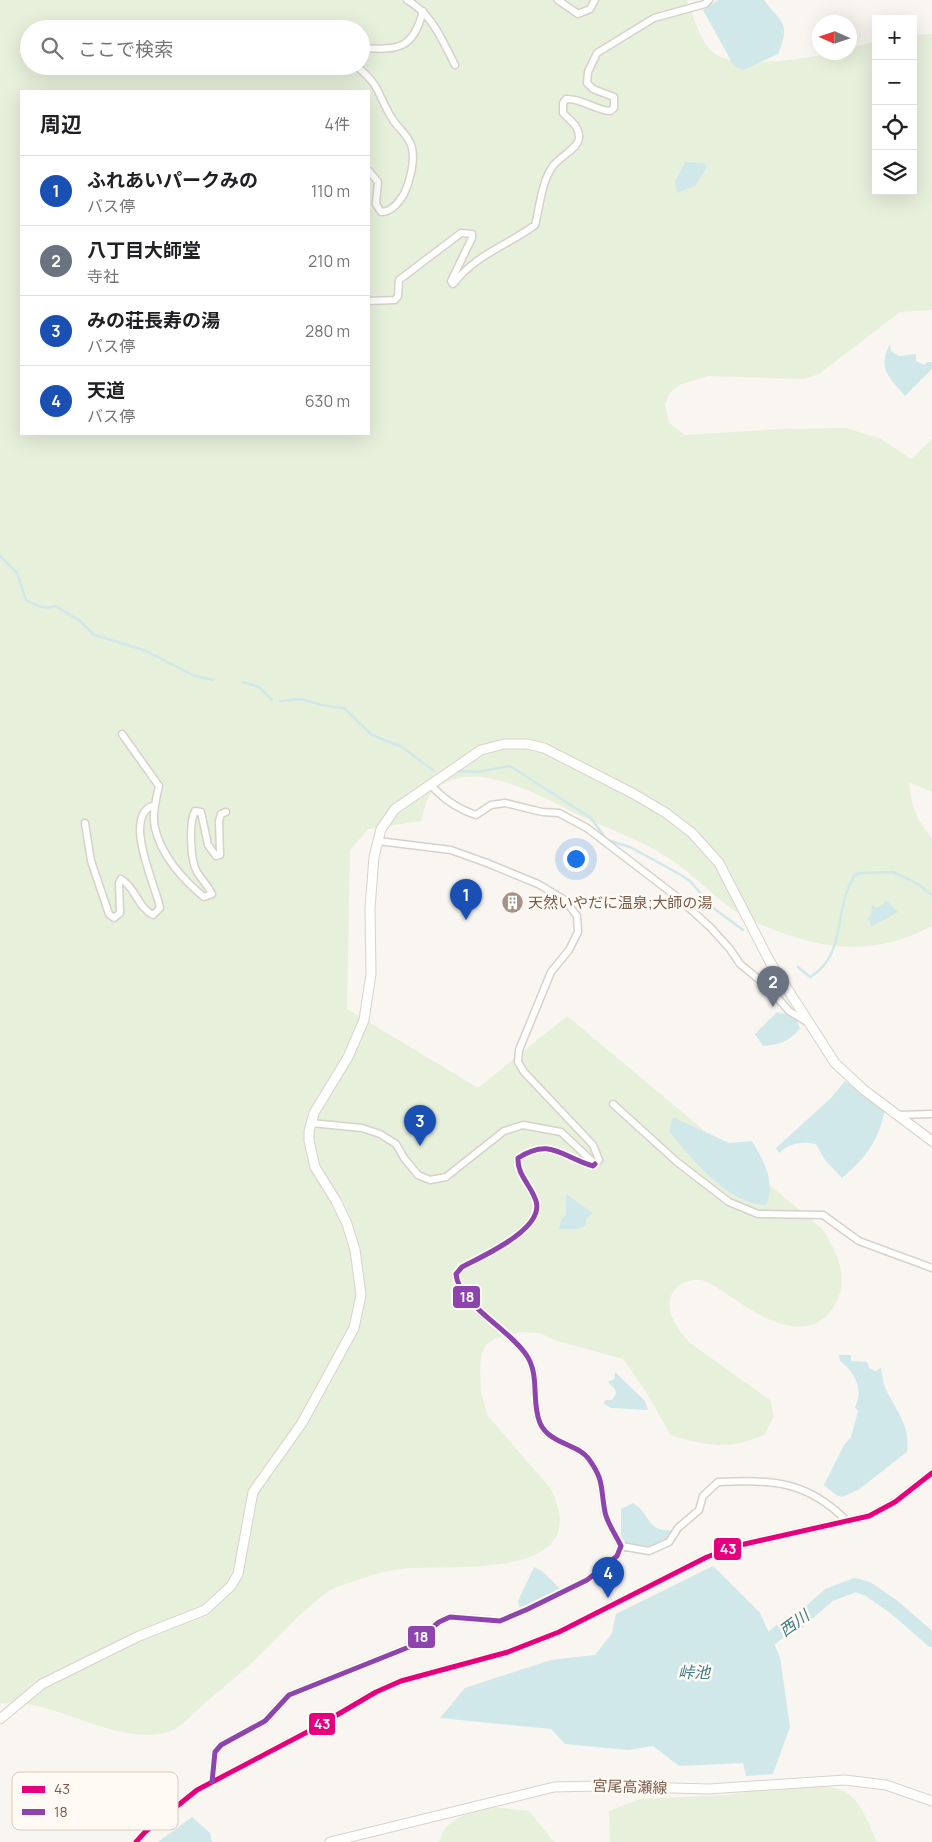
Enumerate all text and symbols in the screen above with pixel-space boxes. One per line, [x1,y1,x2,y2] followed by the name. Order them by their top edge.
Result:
[812,15,857,60] north arrow
[872,15,917,195] map controls
[872,15,917,60] button: +
[20,20,370,75] search box
[38,34,66,62] icon: search
[78,36,173,62] text: ここで検索
[872,60,917,105] button: −
[872,105,917,150] button: locate
[40,110,82,138] text: 周辺
[325,113,350,135] text: 4件
[872,150,917,195] button: layers
[87,167,258,193] text: ふれあいパークみの
[52,180,60,202] text: 1
[311,180,350,202] text: 110 m
[87,195,135,217] text: バス停
[87,237,201,263] text: 八丁目大師堂
[51,250,61,272] text: 2
[308,250,350,272] text: 210 m
[87,265,119,287] text: 寺社
[87,307,220,333] text: みの荘長寿の湯
[51,320,61,342] text: 3
[305,320,350,342] text: 280 m
[87,335,135,357] text: バス停
[87,377,125,403] text: 天道
[51,390,61,412] text: 4
[305,390,350,412] text: 630 m
[87,405,135,427] text: バス停
[563,846,589,872] your location
[450,879,482,920] pin: 1
[500,891,524,915] building icon: 天然いやだに温泉;大師の湯
[528,892,713,913] place label: 天然いやだに温泉;大師の湯
[757,966,789,1007] pin: 2
[404,1105,436,1146] pin: 3
[452,1285,481,1309] line badge: 18
[460,1287,474,1306] text: 18
[713,1537,742,1561] line badge: 43
[720,1539,736,1558] text: 43
[592,1557,624,1598] pin: 4
[775,1604,815,1641] water label: 西川
[407,1625,436,1649] line badge: 18
[414,1627,428,1646] text: 18
[678,1661,712,1683] water label: 峠池
[308,1712,336,1736] line badge: 43
[314,1714,330,1733] text: 43
[12,1772,178,1830] legend
[592,1775,668,1798] street label: 宮尾高瀬線
[54,1779,70,1798] text: 43
[54,1802,68,1821] text: 18

